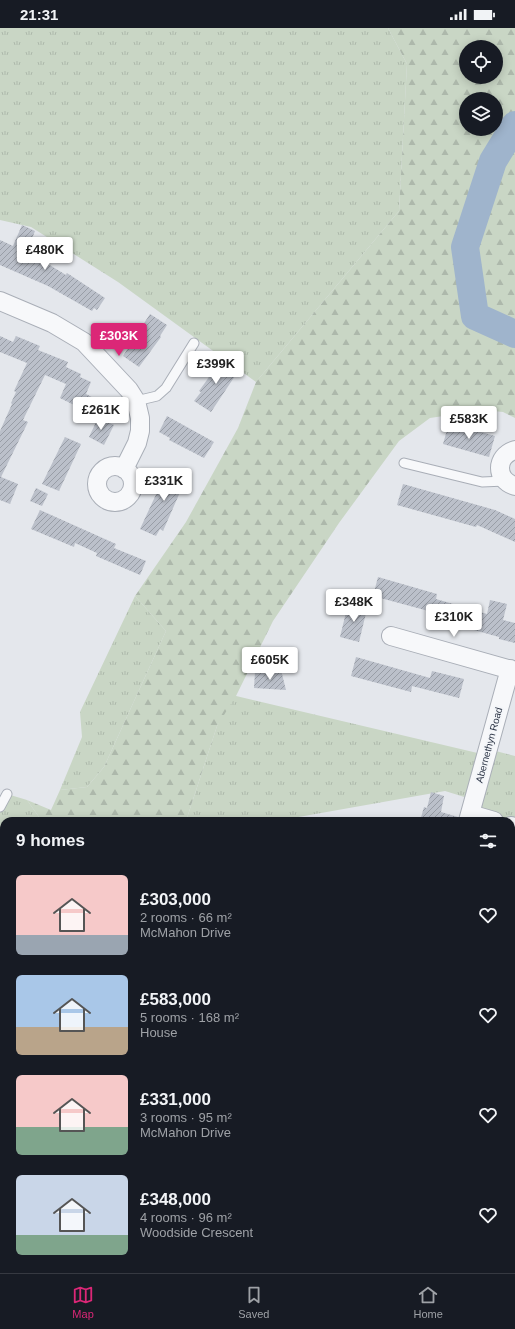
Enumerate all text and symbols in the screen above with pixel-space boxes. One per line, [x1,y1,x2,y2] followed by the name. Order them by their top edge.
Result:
[20,6,58,23] text: 21:31
[459,40,503,136] map controls
[459,40,503,84] button: locate
[459,92,503,136] button: layers
[17,237,73,271] pin: £480K
[26,242,64,257] text: £480K
[91,323,147,357] pin: £303K
[100,328,138,343] text: £303K
[188,351,244,385] pin: £399K
[197,356,235,371] text: £399K
[73,397,129,431] pin: £261K
[82,402,120,417] text: £261K
[441,406,497,440] pin: £583K
[450,411,488,426] text: £583K
[136,468,192,502] pin: £331K
[145,473,183,488] text: £331K
[326,589,382,623] pin: £348K
[335,594,373,609] text: £348K
[426,604,482,638] pin: £310K
[435,609,473,624] text: £310K
[242,647,298,681] pin: £605K
[251,652,289,667] text: £605K
[474,706,504,784] street label: Abernethyn Road
[477,830,499,852] icon: filters
[16,831,85,850] text: 9 homes
[140,890,211,909] text: £303,000
[48,891,96,939] icon: home
[477,904,499,926] icon: heart
[140,910,232,925] text: 2 rooms · 66 m²
[140,925,231,940] text: McMahon Drive
[140,990,211,1009] text: £583,000
[48,991,96,1039] icon: home
[477,1004,499,1026] icon: heart
[140,1010,239,1025] text: 5 rooms · 168 m²
[140,1025,178,1040] text: House
[140,1090,211,1109] text: £331,000
[48,1091,96,1139] icon: home
[477,1104,499,1126] icon: heart
[140,1110,232,1125] text: 3 rooms · 95 m²
[140,1125,231,1140] text: McMahon Drive
[140,1190,211,1209] text: £348,000
[48,1191,96,1239] icon: home
[477,1204,499,1226] icon: heart
[140,1210,232,1225] text: 4 rooms · 96 m²
[140,1225,253,1240] text: Woodside Crescent
[72,1284,94,1320] tab: Map
[238,1284,269,1320] tab: Saved
[414,1284,443,1320] tab: Home

